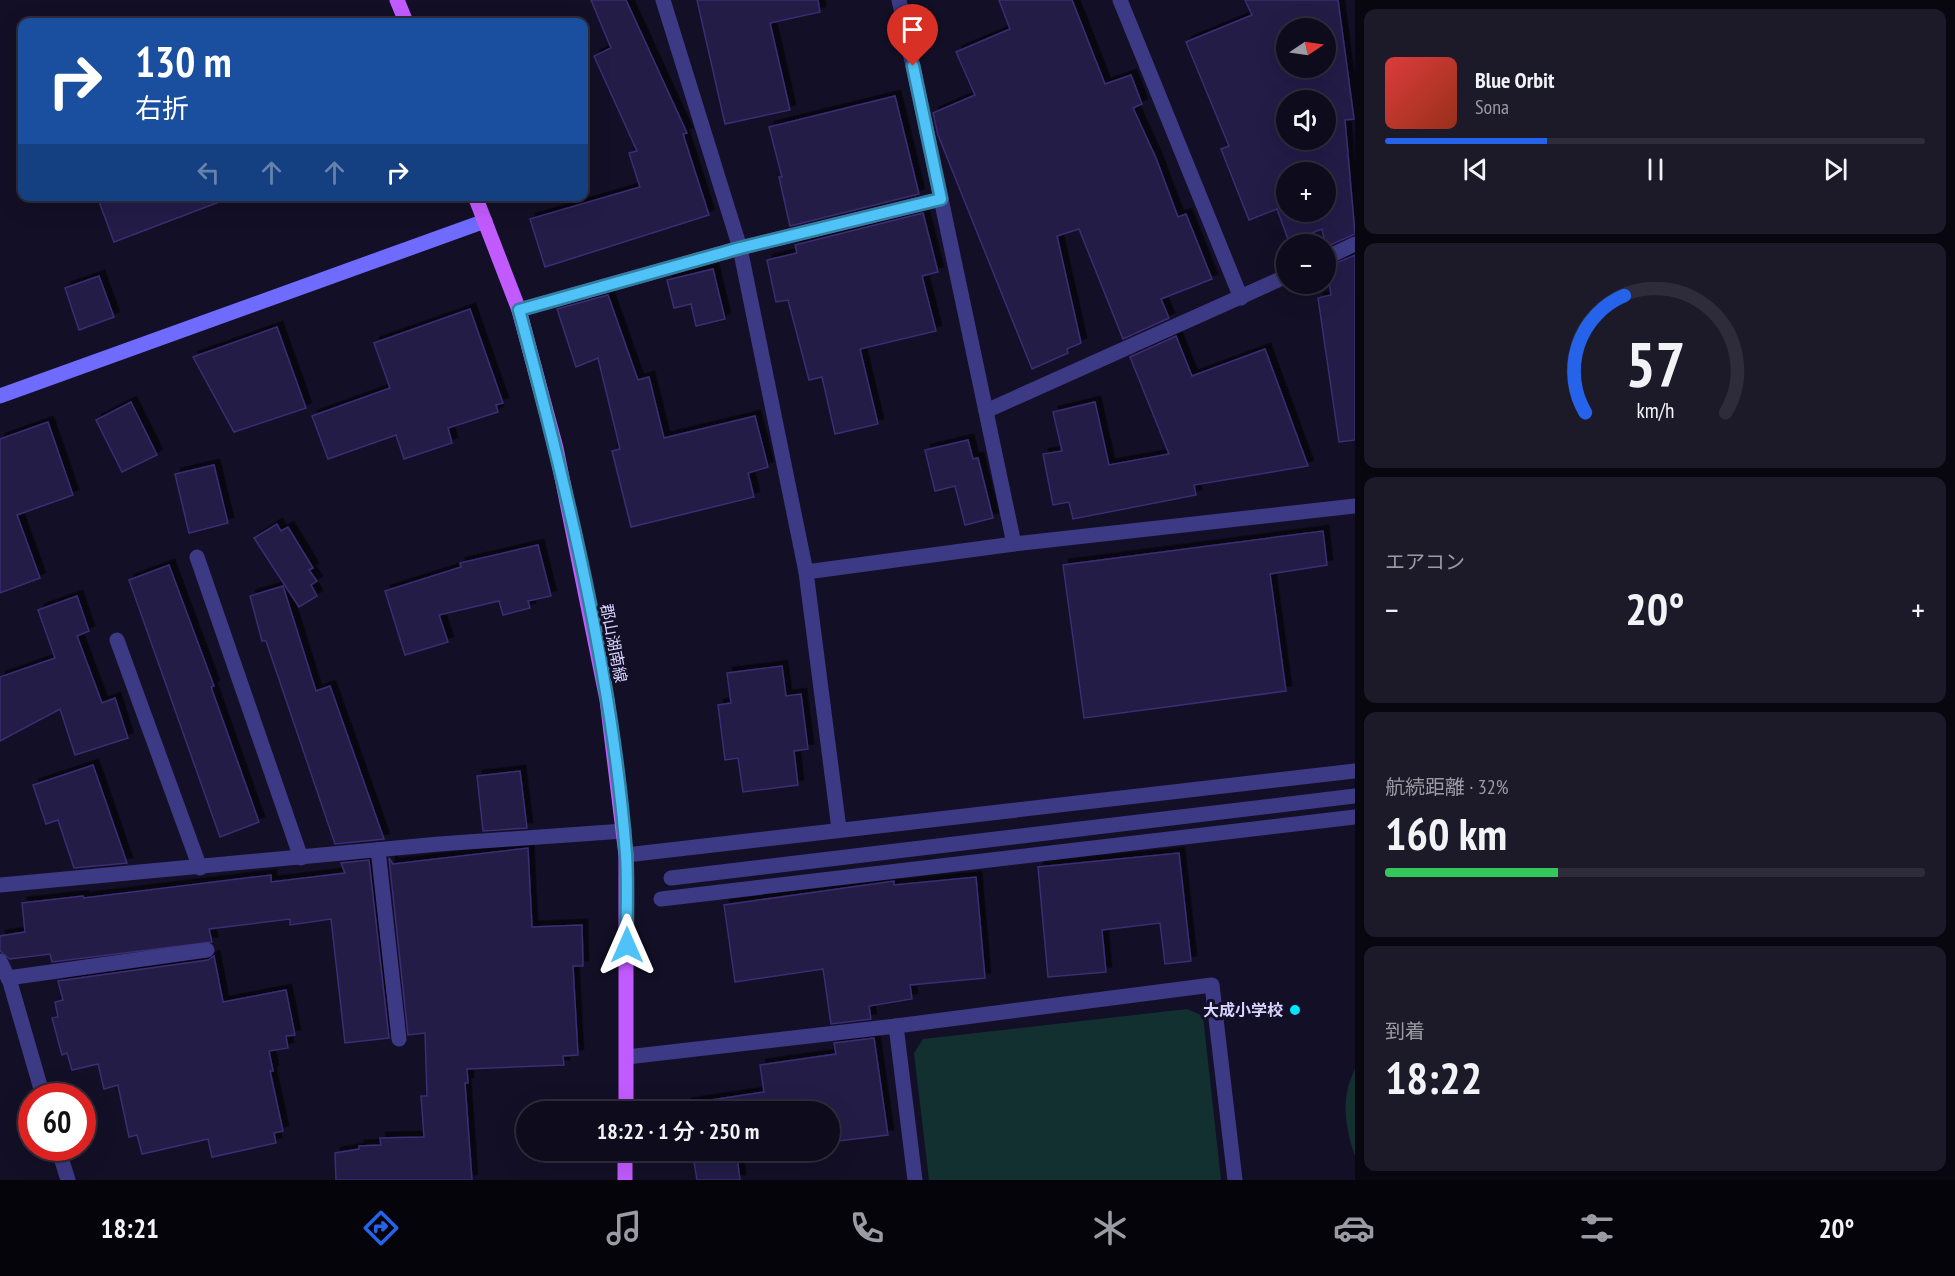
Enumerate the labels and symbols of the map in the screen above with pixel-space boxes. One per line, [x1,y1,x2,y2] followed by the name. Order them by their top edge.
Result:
[887,4,938,66] pin
[1276,18,1336,78] north arrow
[597,602,631,684] street label: 郡山湖南線
[595,913,659,977] position arrow
[1203,1000,1283,1020] place label: 大成小学校
[1288,1003,1302,1017] marker: 大成小学校
[18,1083,96,1161] speed limit sign: 60

